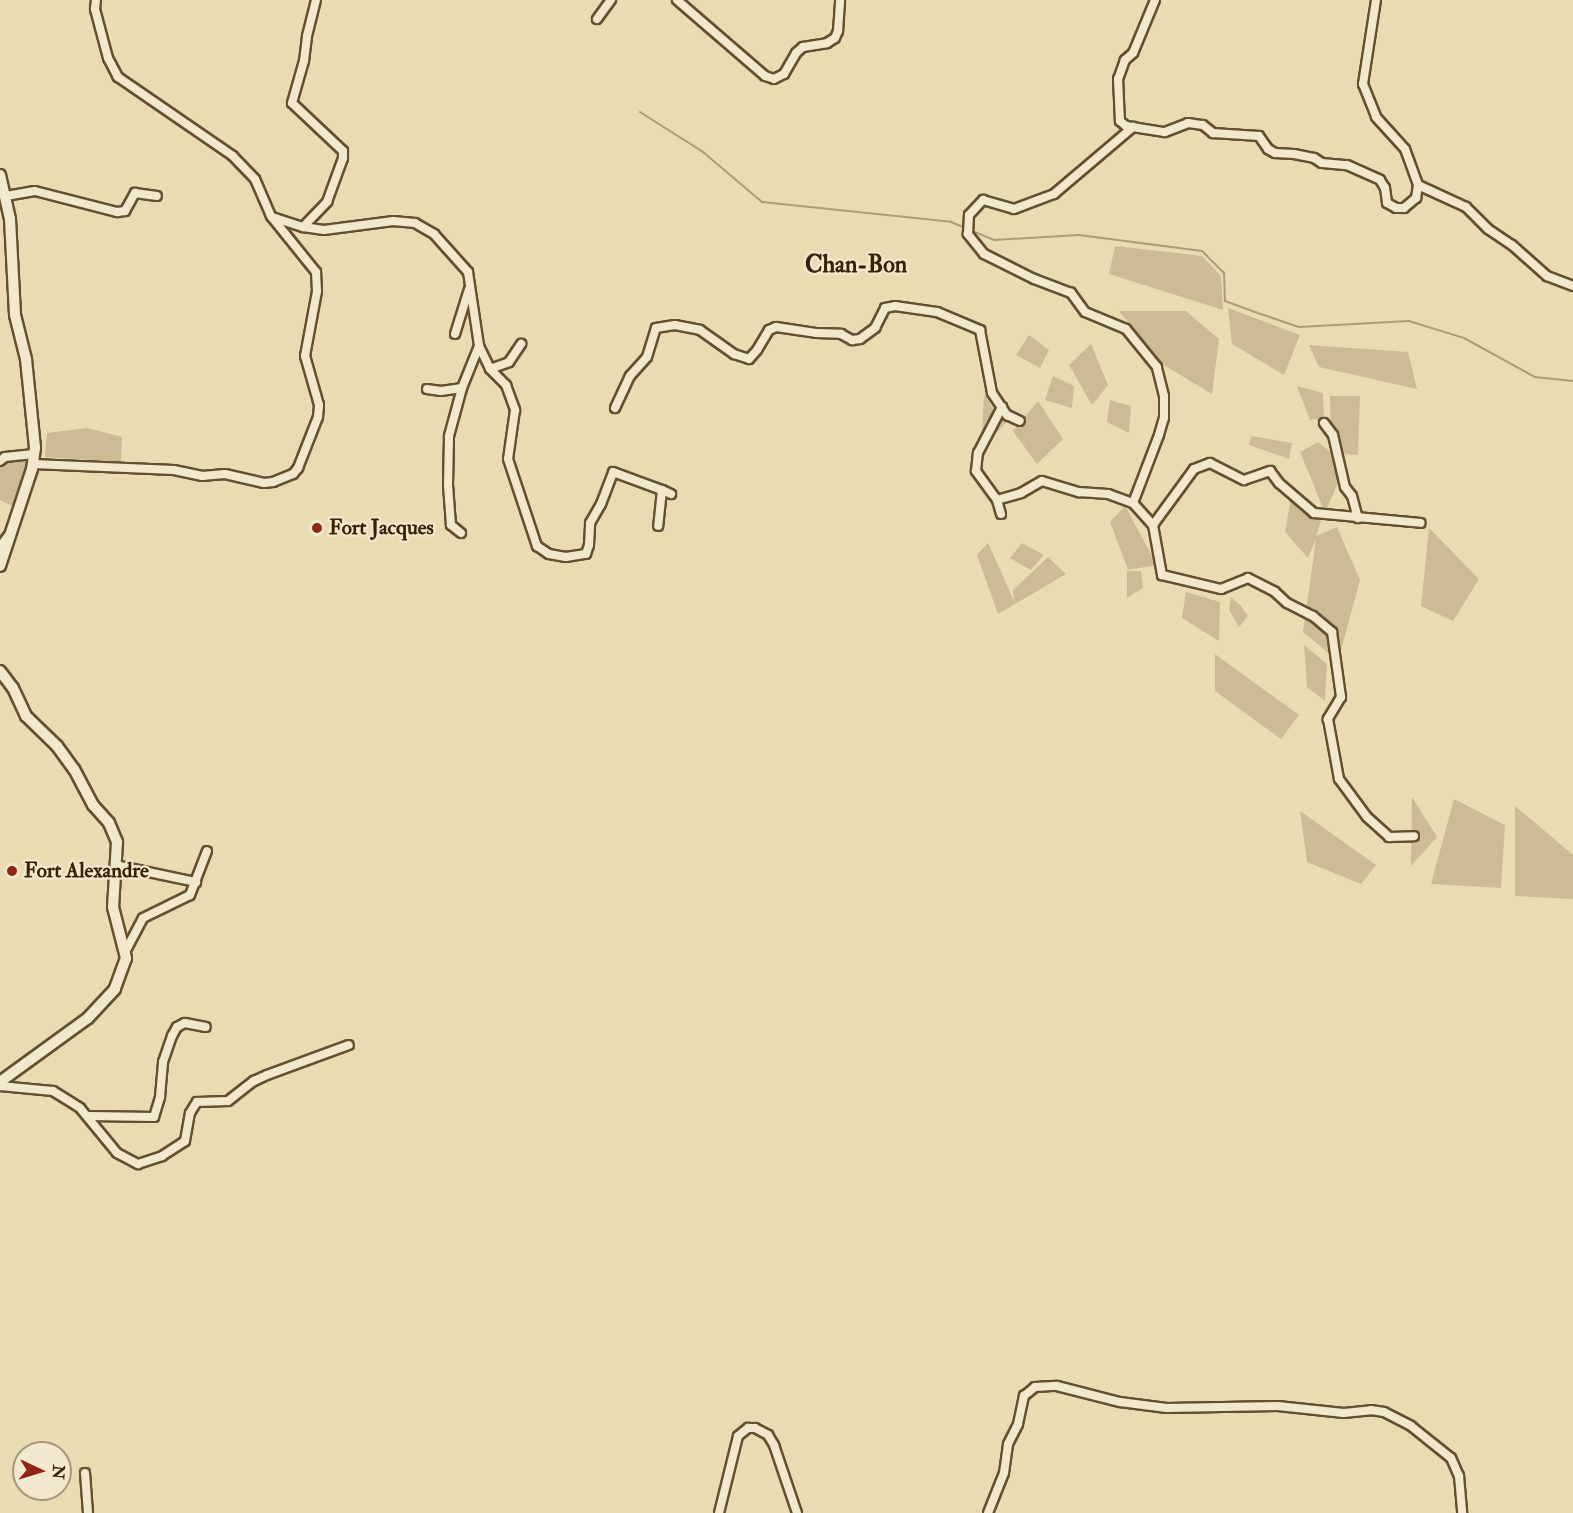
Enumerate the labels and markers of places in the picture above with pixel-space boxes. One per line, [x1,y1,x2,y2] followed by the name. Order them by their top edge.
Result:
[329,515,434,541] place label: Fort Jacques
[310,521,324,535] marker: Fort Jacques
[24,858,149,884] place label: Fort Alexandre
[5,864,19,878] marker: Fort Alexandre

